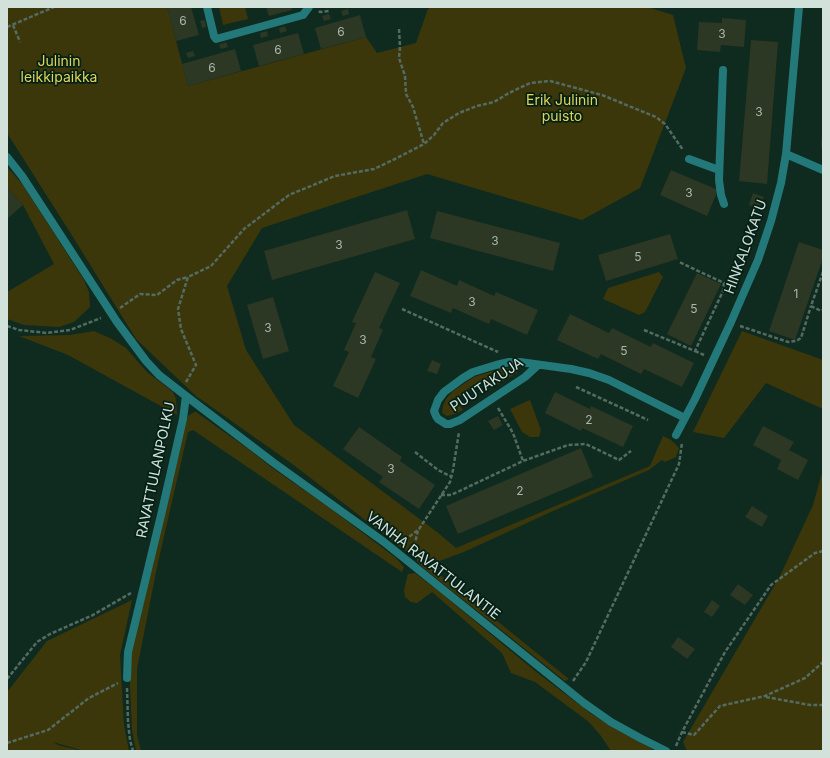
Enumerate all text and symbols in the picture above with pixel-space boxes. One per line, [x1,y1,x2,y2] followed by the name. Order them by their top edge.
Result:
[179,14,187,28] house number: 6
[337,25,345,39] house number: 6
[718,27,726,41] house number: 3
[274,43,282,57] house number: 6
[21,54,97,86] park label: Julinin leikkipaikka
[208,61,216,75] house number: 6
[526,93,598,126] park label: Erik Julinin puisto
[755,105,763,119] house number: 3
[685,186,693,200] house number: 3
[721,197,771,297] street label: HINKALOKATU
[491,234,499,248] house number: 3
[335,238,343,252] house number: 3
[634,250,642,264] house number: 5
[794,287,798,301] house number: 1
[468,295,476,309] house number: 3
[690,302,698,316] house number: 5
[264,321,272,335] house number: 3
[359,333,367,347] house number: 3
[620,344,628,358] house number: 5
[447,354,527,416] street label: PUUTAKUJA
[133,400,179,540] street label: RAVATTULANPOLKU
[585,413,593,427] house number: 2
[387,462,395,476] house number: 3
[516,484,524,498] house number: 2
[363,508,503,624] street label: VANHA RAVATTULANTIE

